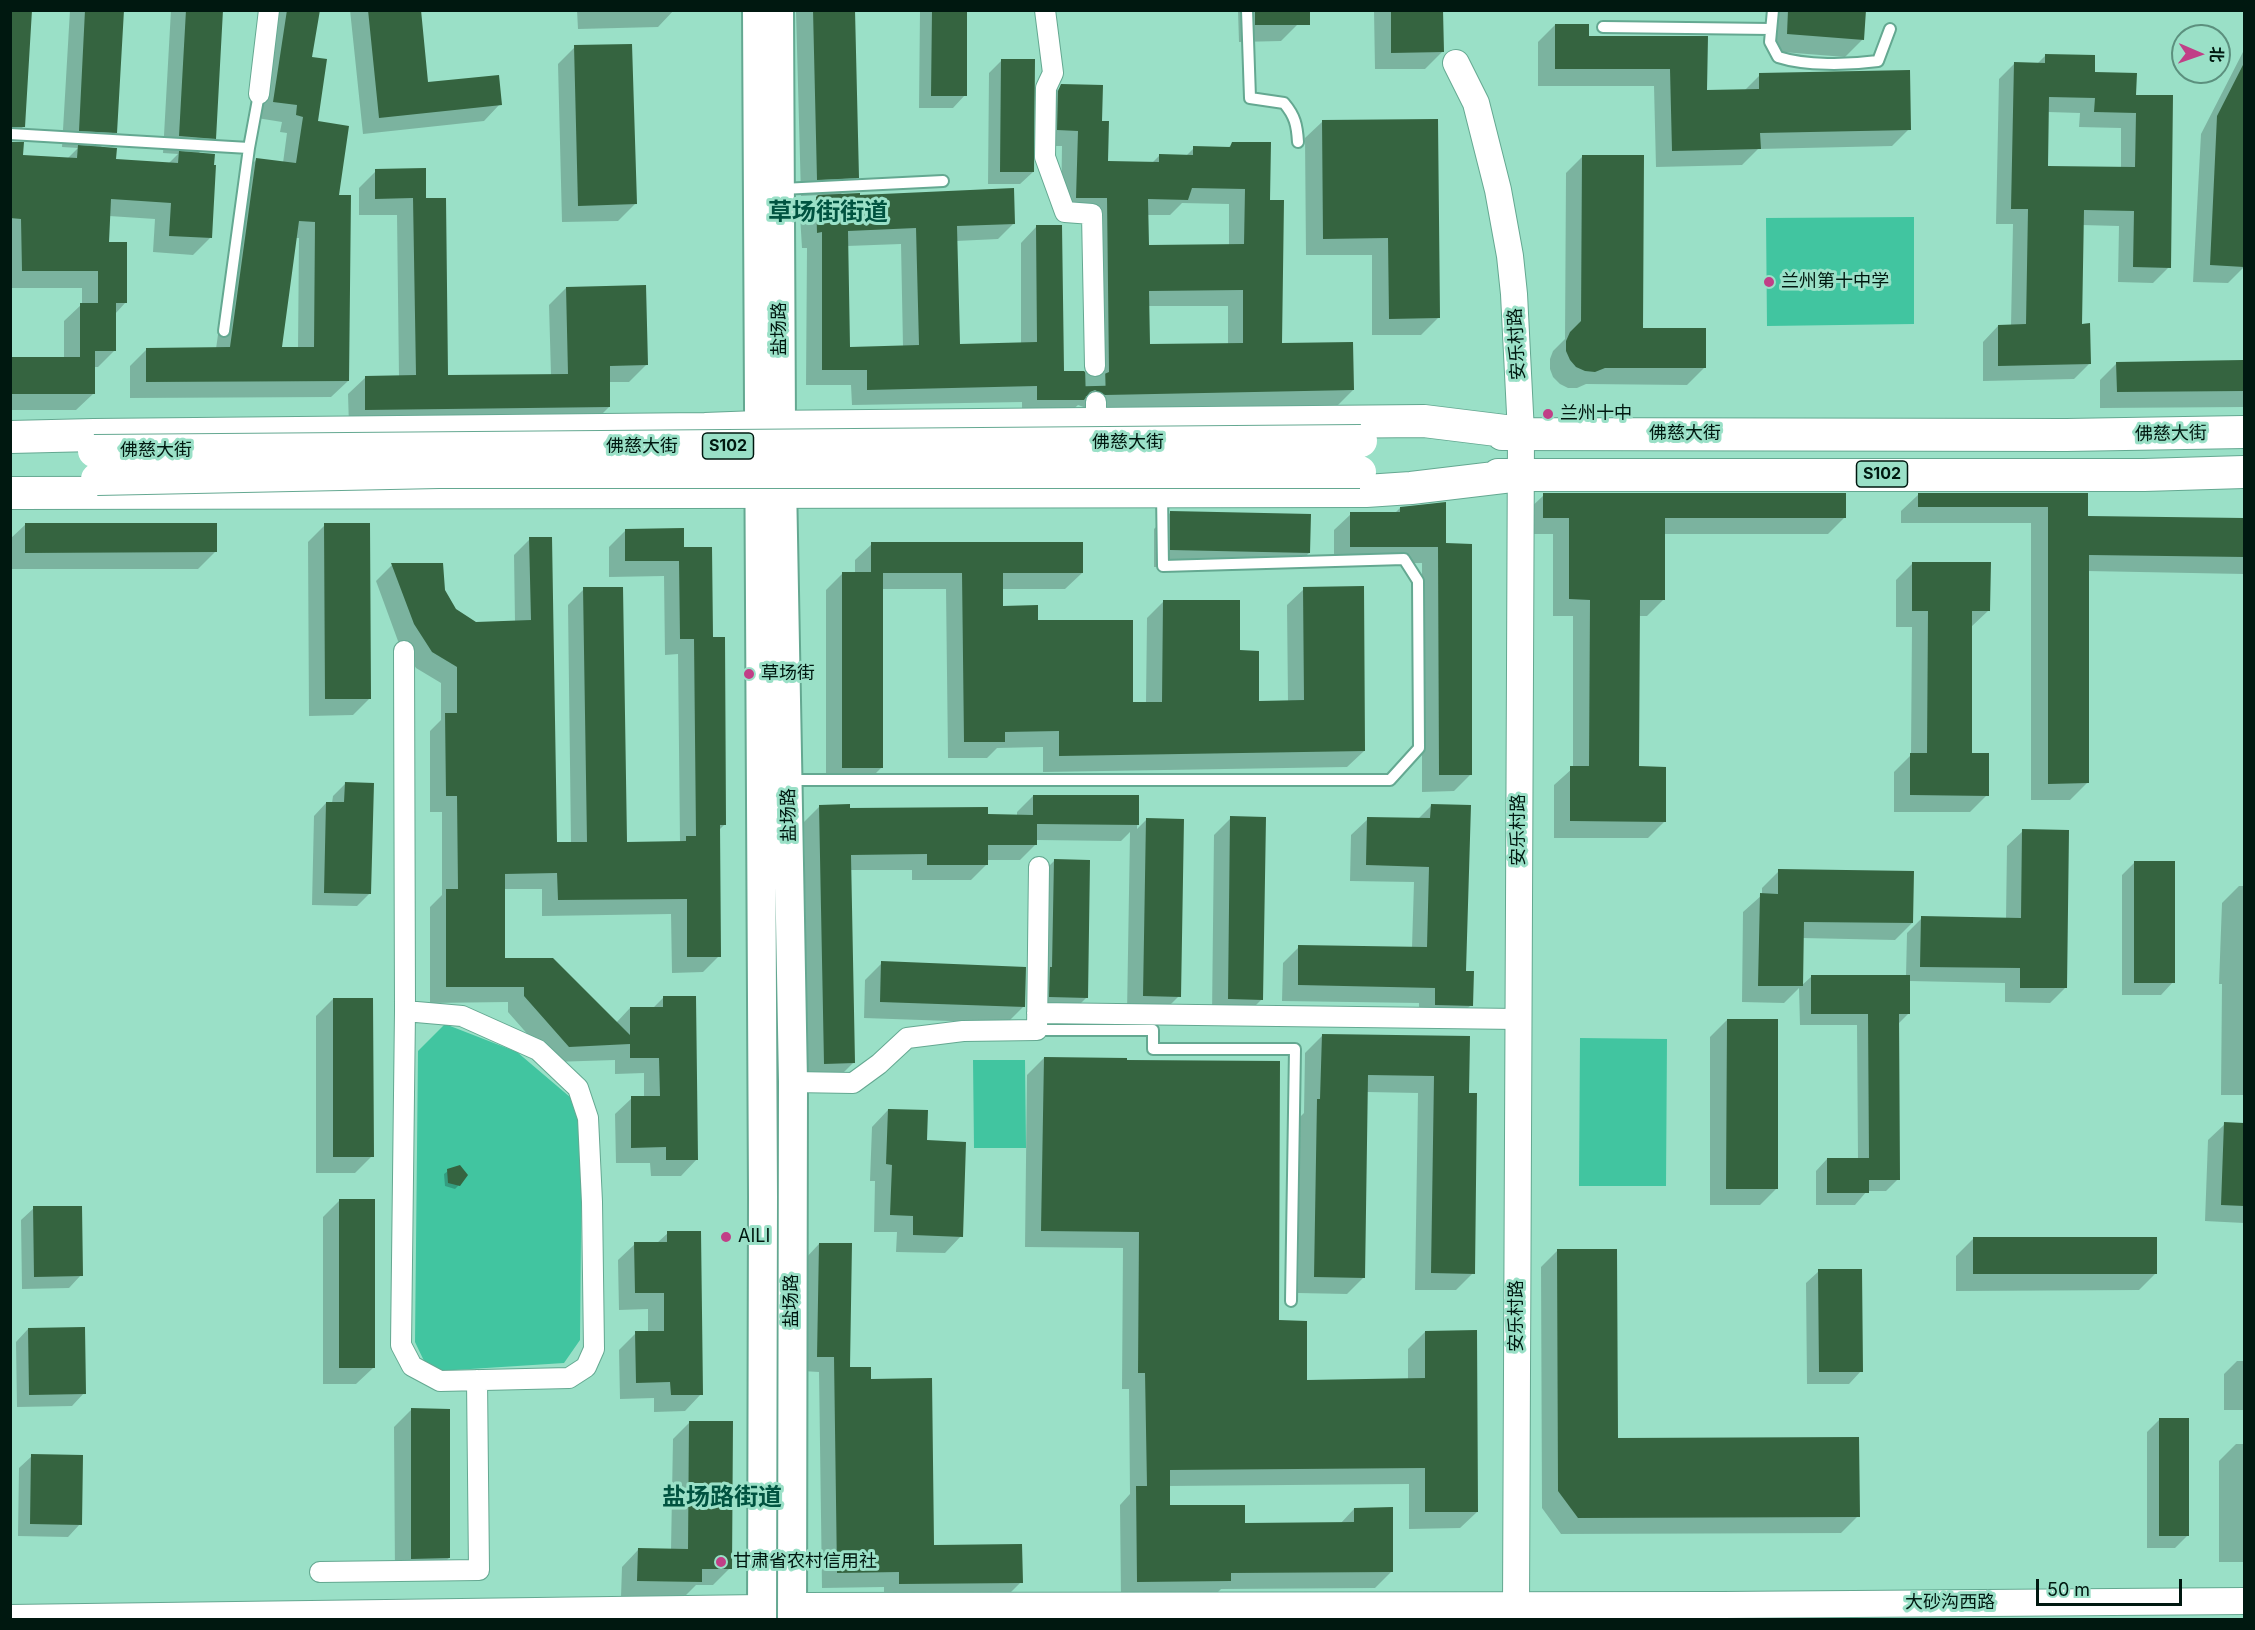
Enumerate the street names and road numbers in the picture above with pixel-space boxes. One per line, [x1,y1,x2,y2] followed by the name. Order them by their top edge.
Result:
[769,302,791,356] street label: 盐场路
[1504,307,1530,381] street label: 安乐村路
[1649,423,1721,445] street label: 佛慈大街
[2135,423,2207,445] street label: 佛慈大街
[1092,432,1164,454] street label: 佛慈大街
[702,433,754,459] road number: S102
[606,436,678,458] street label: 佛慈大街
[120,440,192,462] street label: 佛慈大街
[1856,461,1908,487] road number: S102
[778,788,800,842] street label: 盐场路
[1508,794,1530,866] street label: 安乐村路
[781,1274,803,1328] street label: 盐场路
[1506,1280,1528,1352] street label: 安乐村路
[1905,1592,1995,1614] street label: 大砂沟西路

